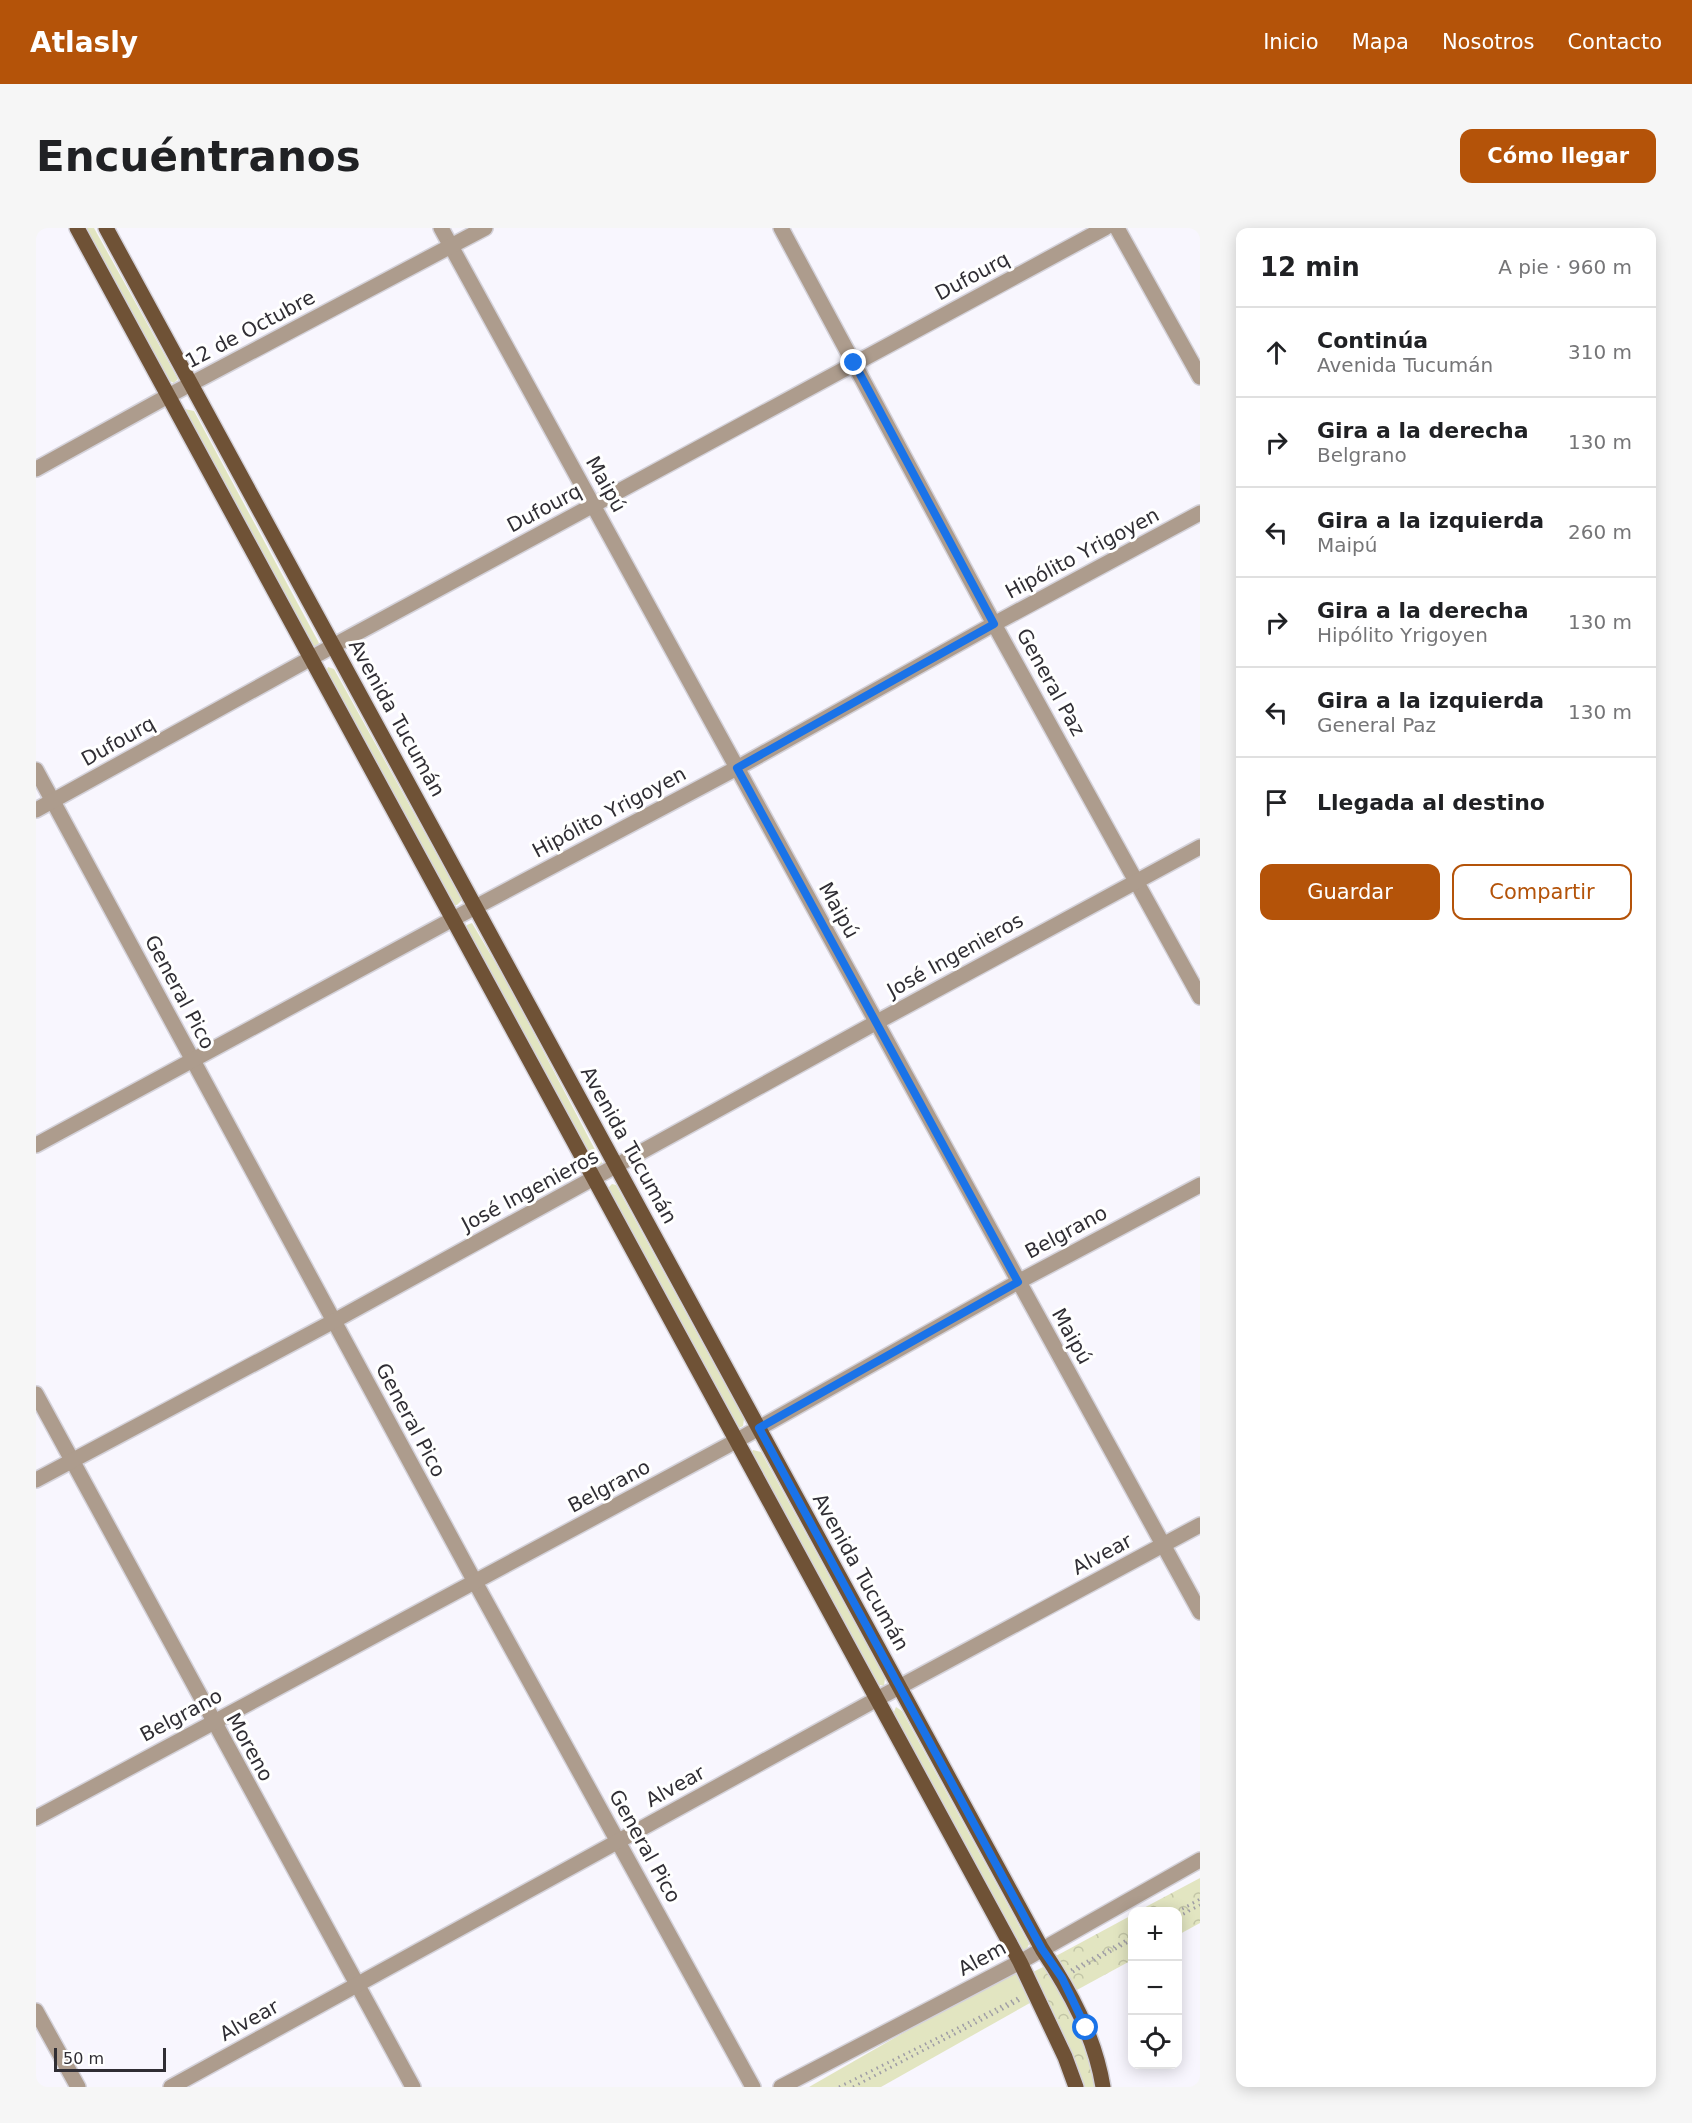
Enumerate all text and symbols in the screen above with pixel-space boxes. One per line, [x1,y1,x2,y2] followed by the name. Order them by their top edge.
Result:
[30,26,138,59] text: Atlasly
[1263,30,1319,54] text: Inicio
[1352,30,1409,54] text: Mapa
[1442,30,1534,54] text: Nosotros
[1567,30,1662,54] text: Contacto
[1460,129,1656,183] button: Cómo llegar
[36,132,361,181] text: Encuéntranos
[931,246,1013,306] street label: Dufourq
[1260,252,1360,282] text: 12 min
[1498,255,1632,279] text: A pie · 960 m
[181,285,319,373] street label: 12 de Octubre
[1317,328,1428,353] text: Continúa
[1260,336,1293,369] icon: ahead
[1568,340,1632,364] text: 310 m
[840,349,866,375] route end
[1317,353,1493,377] text: Avenida Tucumán
[1317,418,1529,443] text: Gira a la derecha
[1260,426,1293,459] icon: right
[1568,430,1632,454] text: 130 m
[1317,443,1407,467] text: Belgrano
[581,452,631,516] street label: Maipú
[503,478,585,538] street label: Dufourq
[1001,502,1163,604] street label: Hipólito Yrigoyen
[1317,508,1544,533] text: Gira a la izquierda
[1260,516,1293,549] icon: left
[1568,520,1632,544] text: 260 m
[1317,533,1377,557] text: Maipú
[1317,598,1529,623] text: Gira a la derecha
[1260,606,1293,639] icon: right
[1568,610,1632,634] text: 130 m
[1317,623,1488,647] text: Hipólito Yrigoyen
[1012,624,1090,740] street label: General Paz
[344,635,450,801] street label: Avenida Tucumán
[1317,688,1544,713] text: Gira a la izquierda
[1260,696,1293,729] icon: left
[1568,700,1632,724] text: 130 m
[77,711,159,771] street label: Dufourq
[1317,713,1436,737] text: General Paz
[528,761,690,863] street label: Hipólito Yrigoyen
[1260,786,1293,819] icon: arrive
[1317,790,1545,815] text: Llegada al destino
[1260,864,1440,920] button: Guardar
[1452,864,1632,920] button: Compartir
[814,878,864,942] street label: Maipú
[881,908,1027,1003] street label: José Ingenieros
[140,931,220,1053] street label: General Pico
[576,1062,682,1228] street label: Avenida Tucumán
[456,1144,603,1237] street label: José Ingenieros
[1021,1200,1111,1264] street label: Belgrano
[1047,1304,1097,1368] street label: Maipú
[371,1359,451,1481] street label: General Pico
[564,1454,654,1518] street label: Belgrano
[808,1489,914,1655] street label: Avenida Tucumán
[1068,1528,1137,1580] street label: Alvear
[136,1683,226,1747] street label: Belgrano
[221,1709,279,1785] street label: Moreno
[641,1760,709,1812] street label: Alvear
[604,1785,686,1907] street label: General Pico
[1128,1907,1182,2069] map controls
[1128,1907,1182,1961] button: +
[954,1935,1010,1981] street label: Alem
[1128,1961,1182,2015] button: −
[215,1994,283,2046] street label: Alvear
[1072,2014,1098,2040] route start
[1128,2015,1182,2069] button: locate
[54,2045,166,2072] scale bar
[63,2049,104,2068] text: 50 m

